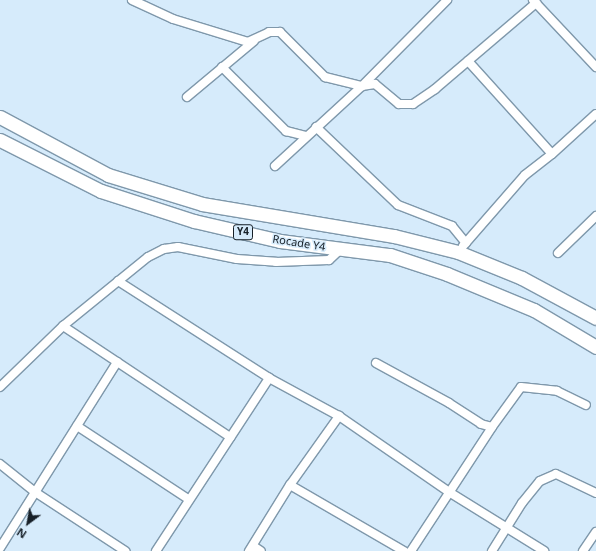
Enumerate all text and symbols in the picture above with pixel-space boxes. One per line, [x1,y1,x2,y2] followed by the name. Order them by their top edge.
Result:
[233,224,253,240] road number: Y4
[272,232,326,254] street label: Rocade Y4
[8,503,48,543] north arrow
[14,525,29,542] text: N

